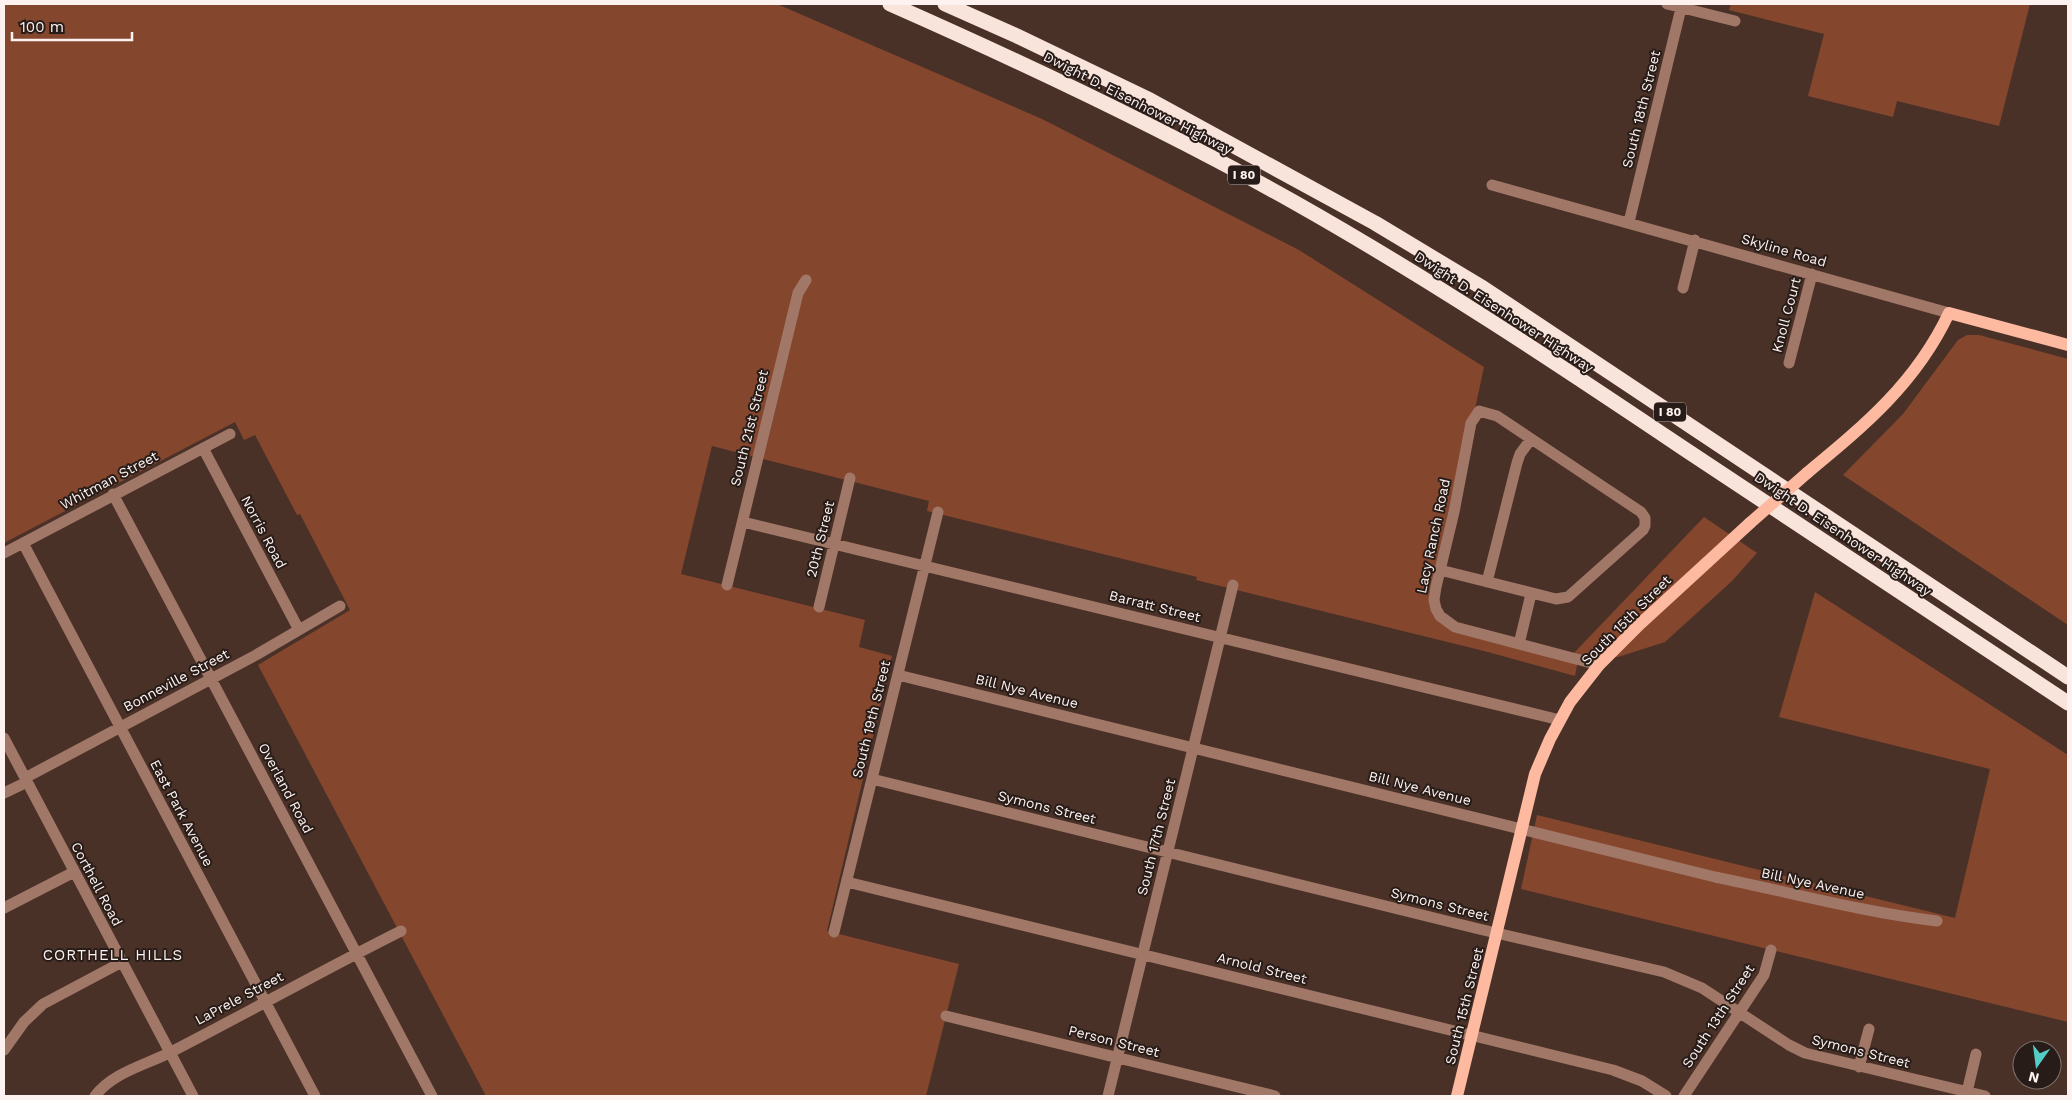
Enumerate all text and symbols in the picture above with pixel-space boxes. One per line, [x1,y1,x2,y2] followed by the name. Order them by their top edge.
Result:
[12,10,132,42] scale bar
[20,18,64,36] text: 100 m
[1041,48,1236,158] street label: Dwight D. Eisenhower Highway
[1619,48,1663,169] street label: South 18th Street
[1228,166,1260,184] road number: I 80
[1740,230,1828,270] street label: Skyline Road
[1412,248,1597,376] street label: Dwight D. Eisenhower Highway
[1768,276,1804,354] street label: Knoll Court
[727,368,771,488] street label: South 21st Street
[1654,402,1686,422] road number: I 80
[57,447,161,513] street label: Whitman Street
[1752,469,1935,600] street label: Dwight D. Eisenhower Highway
[1413,477,1453,595] street label: Lacy Ranch Road
[238,493,290,571] street label: Norris Road
[803,499,837,579] street label: 20th Street
[1578,572,1674,668] street label: South 15th Street
[1108,587,1203,625] street label: Barratt Street
[120,645,232,715] street label: Bonneville Street
[849,658,893,779] street label: South 19th Street
[974,671,1080,711] street label: Bill Nye Avenue
[255,740,317,836] street label: Overland Road
[147,757,217,869] street label: East Park Avenue
[1367,768,1473,808] street label: Bill Nye Avenue
[1134,777,1178,897] street label: South 17th Street
[996,787,1098,827] street label: Symons Street
[68,839,126,929] street label: Corthell Road
[1760,864,1866,902] street label: Bill Nye Avenue
[1389,884,1491,924] street label: Symons Street
[43,946,183,964] district label: CORTHELL HILLS
[1442,946,1486,1066] street label: South 15th Street
[1215,949,1309,987] street label: Arnold Street
[1679,961,1757,1071] street label: South 13th Street
[192,968,286,1028] street label: LaPrele Street
[1067,1022,1161,1060] street label: Person Street
[1810,1031,1912,1071] street label: Symons Street
[2012,1040,2062,1090] north arrow
[2027,1069,2041,1087] text: N

